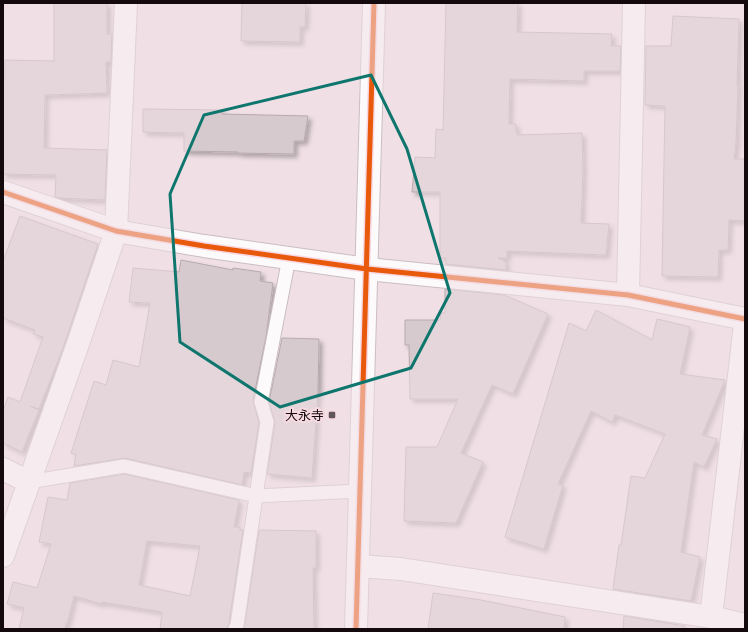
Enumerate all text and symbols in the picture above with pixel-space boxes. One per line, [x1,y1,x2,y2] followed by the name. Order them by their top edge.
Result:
[285,408,324,423] place label: 大永寺
[327,410,337,420] marker: 大永寺

